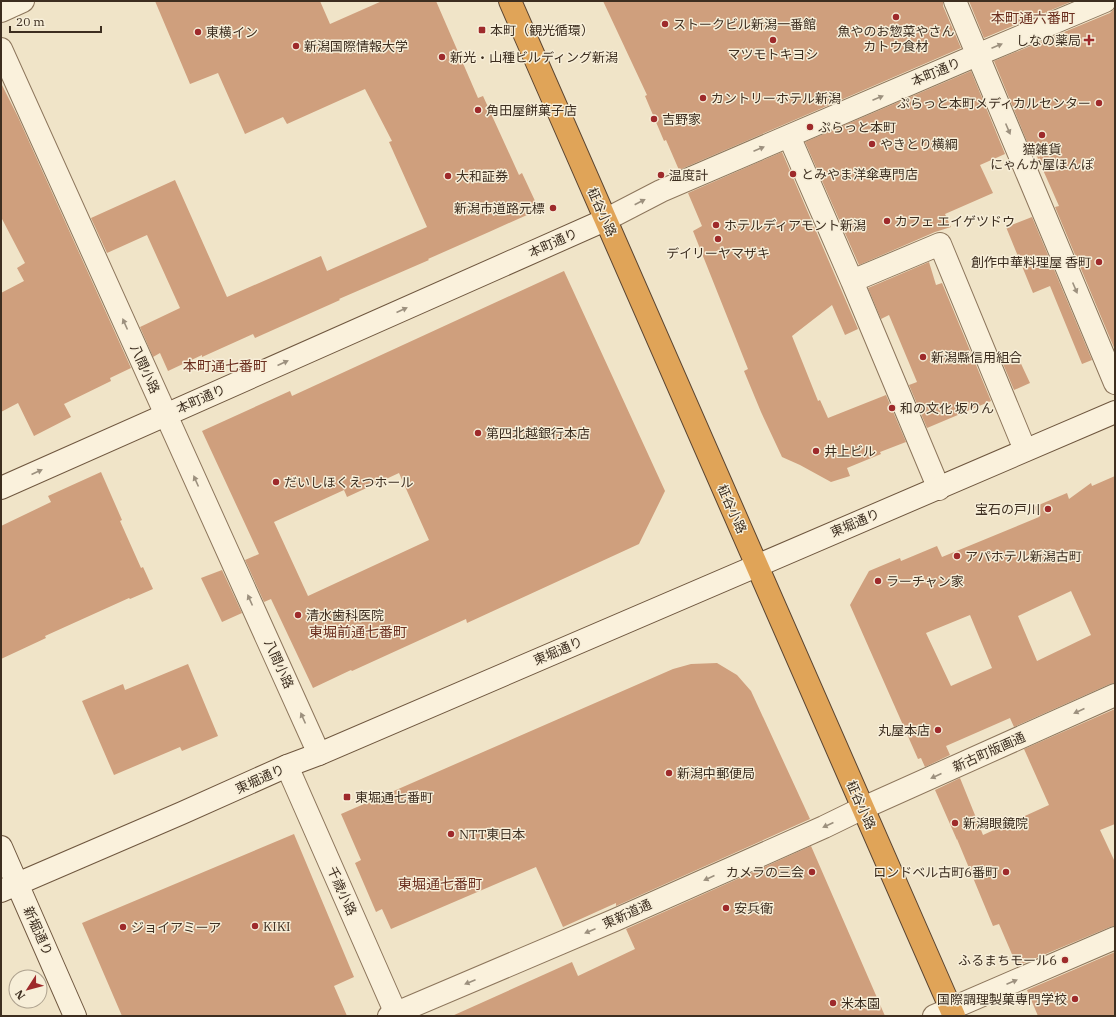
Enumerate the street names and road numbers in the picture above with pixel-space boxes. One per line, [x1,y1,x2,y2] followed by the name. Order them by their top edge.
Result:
[909,54,963,90] street label: 本町通り
[584,185,620,239] street label: 柾谷小路
[526,225,580,261] street label: 本町通り
[127,342,163,396] street label: 八間小路
[174,381,228,417] street label: 本町通り
[714,482,750,536] street label: 柾谷小路
[828,505,882,541] street label: 東堀通り
[531,633,585,669] street label: 東堀通り
[261,637,297,691] street label: 八間小路
[950,728,1028,776] street label: 新古町版画通
[233,761,287,797] street label: 東堀通り
[843,778,879,832] street label: 柾谷小路
[324,864,360,918] street label: 千歳小路
[600,896,654,932] street label: 東新道通
[20,904,56,958] street label: 新堀通り

